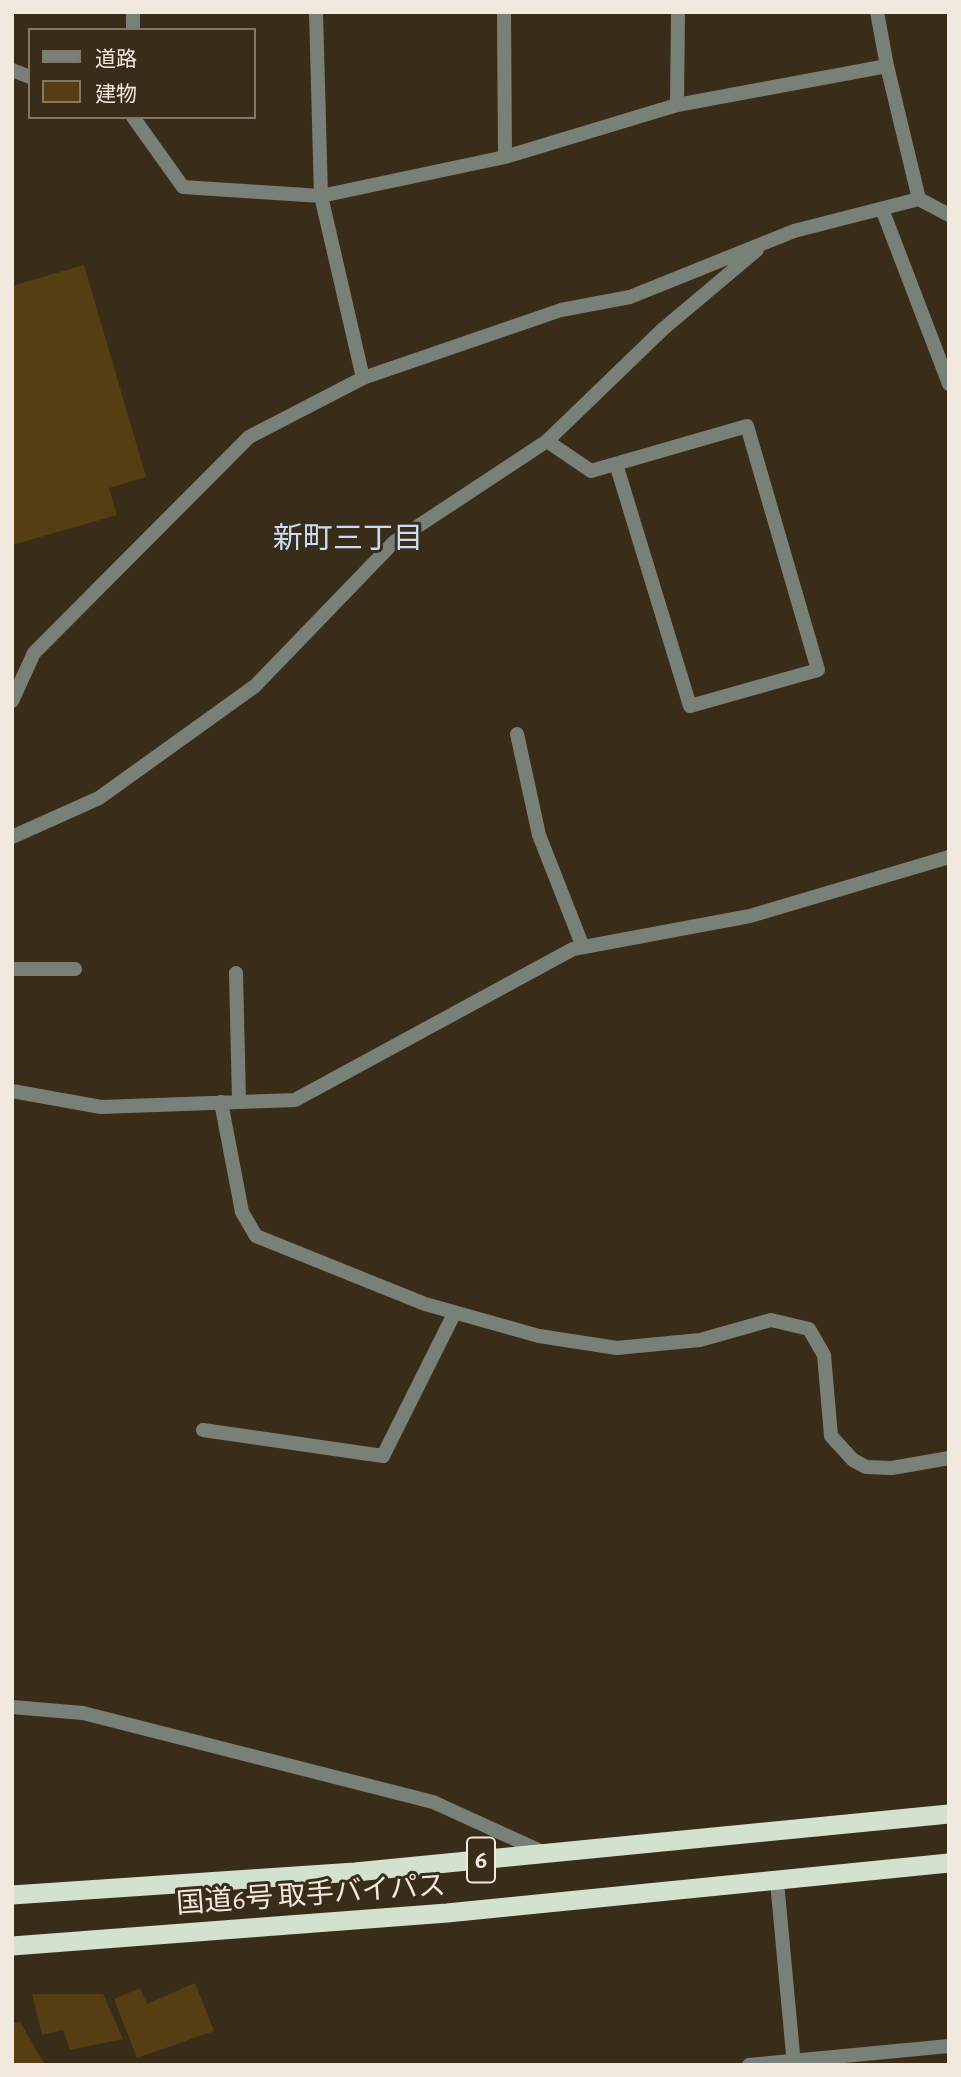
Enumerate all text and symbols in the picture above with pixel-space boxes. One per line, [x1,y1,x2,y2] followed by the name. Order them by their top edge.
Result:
[28,28,256,119] legend
[95,49,137,70] text: 道路
[95,84,137,105] text: 建物
[273,521,423,557] district label: 新町三丁目
[467,1838,495,1882] road number: 6
[175,1869,447,1921] street label: 国道6号 取手バイパス

